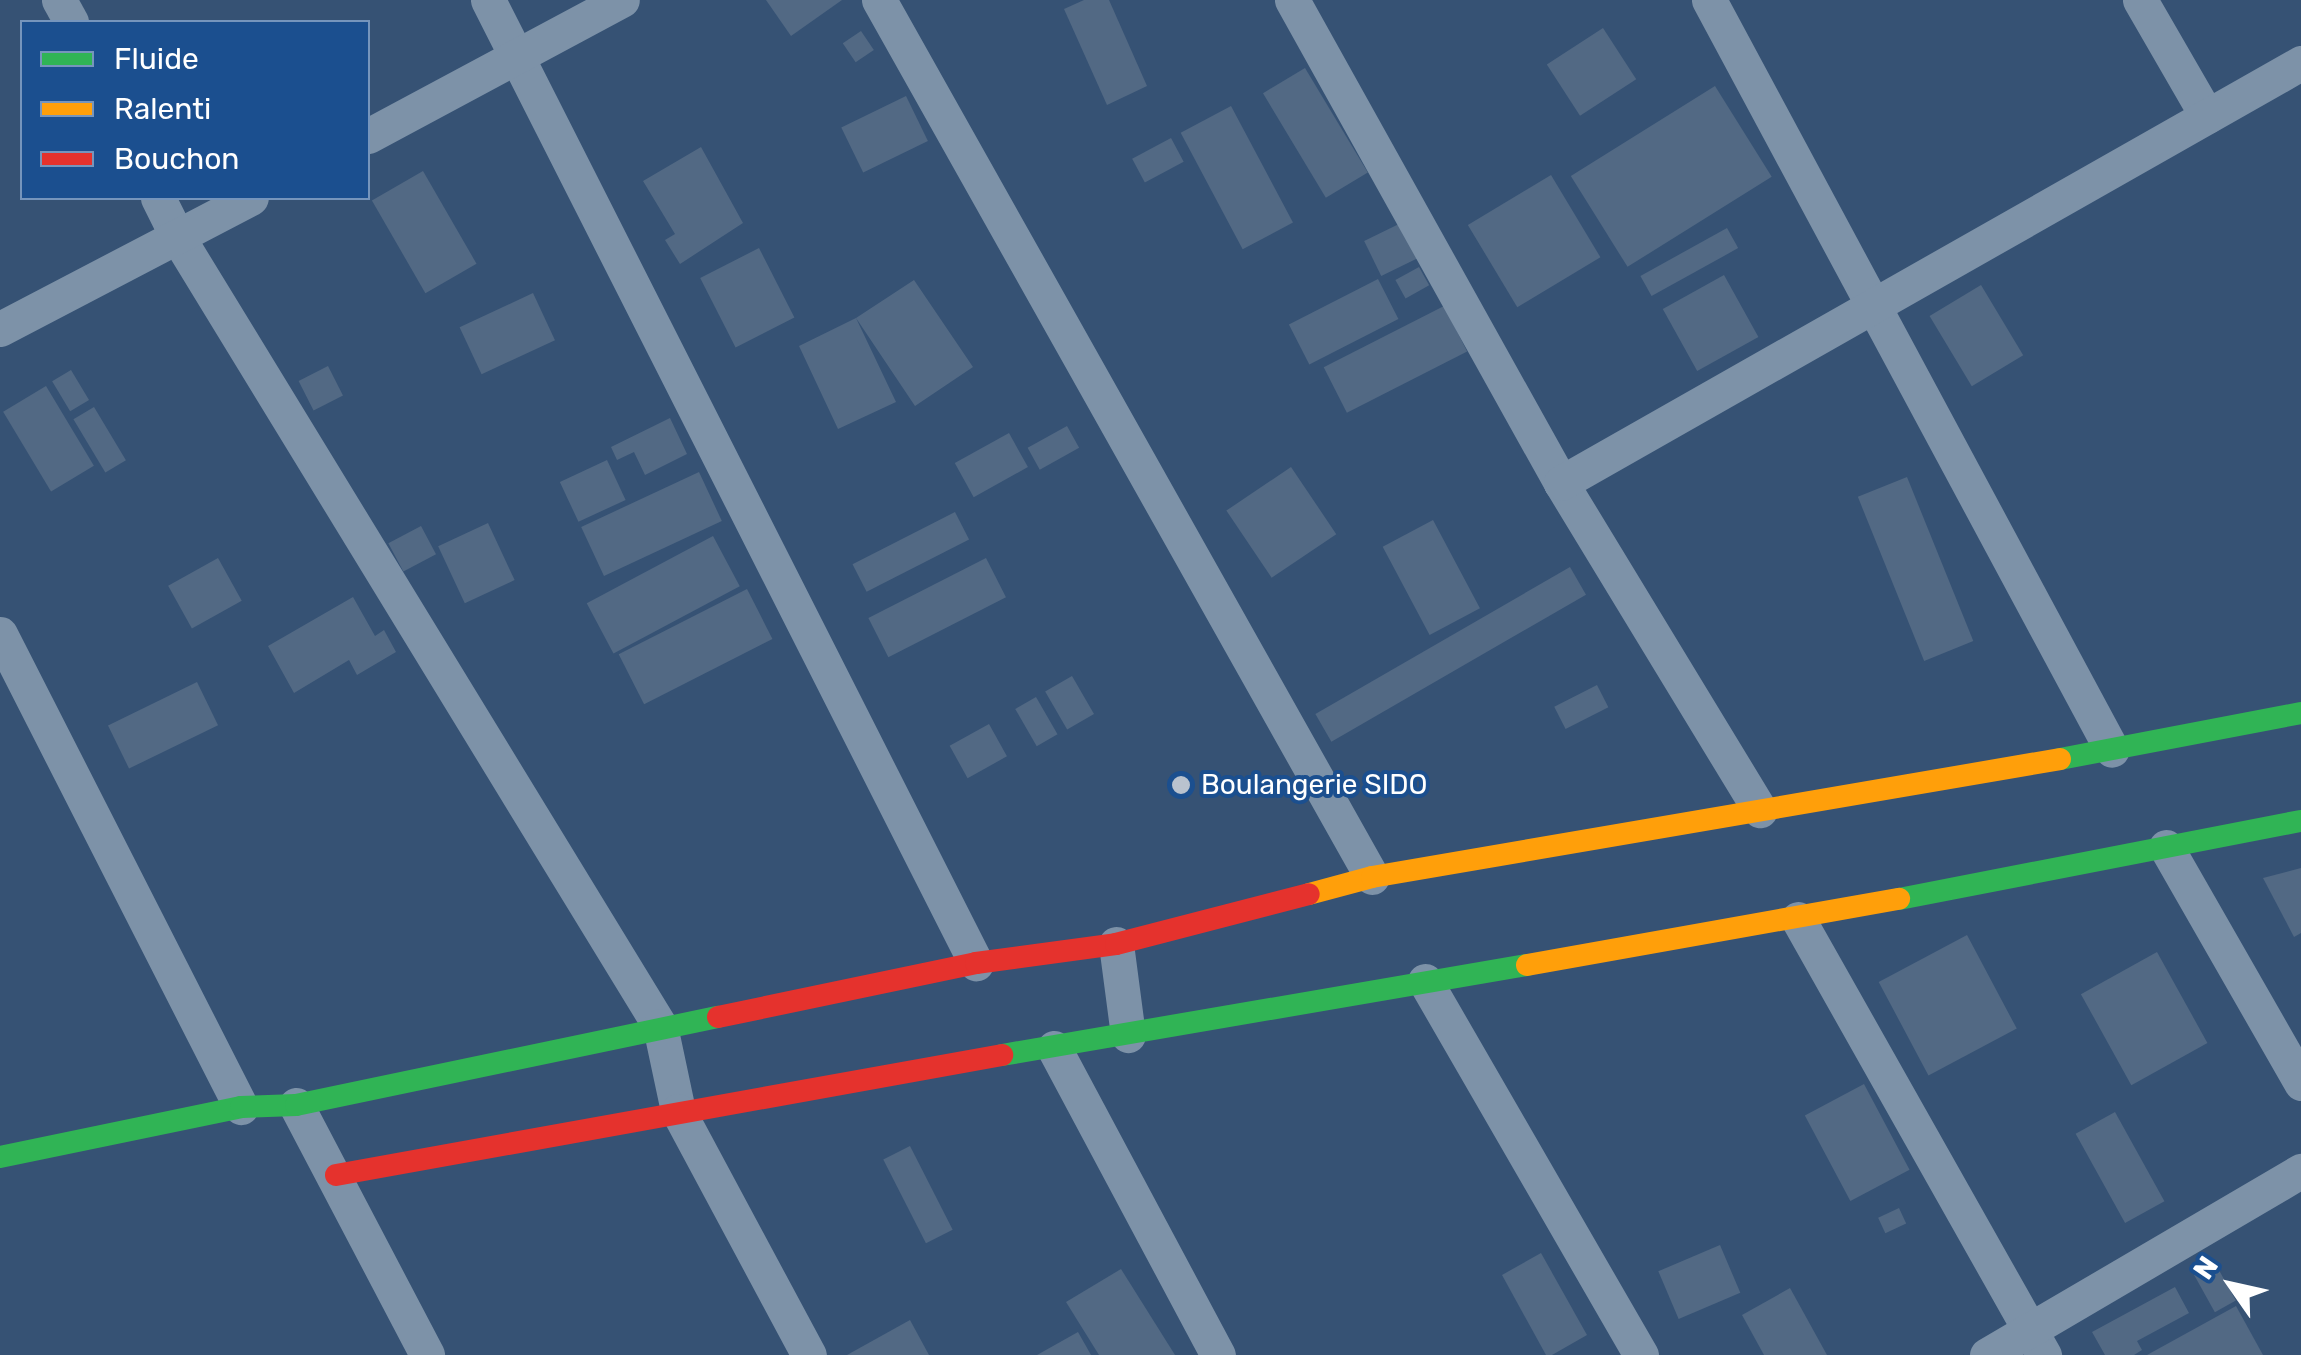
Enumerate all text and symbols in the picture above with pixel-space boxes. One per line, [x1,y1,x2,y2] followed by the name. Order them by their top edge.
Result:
[20,20,370,200] legend
[114,41,199,77] text: Fluide
[114,91,211,127] text: Ralenti
[114,141,240,177] text: Bouchon
[1201,768,1428,802] place label: Boulangerie SIDO
[1170,774,1192,796] marker: Boulangerie SIDO
[2181,1235,2281,1335] north arrow
[2186,1250,2225,1286] text: N

